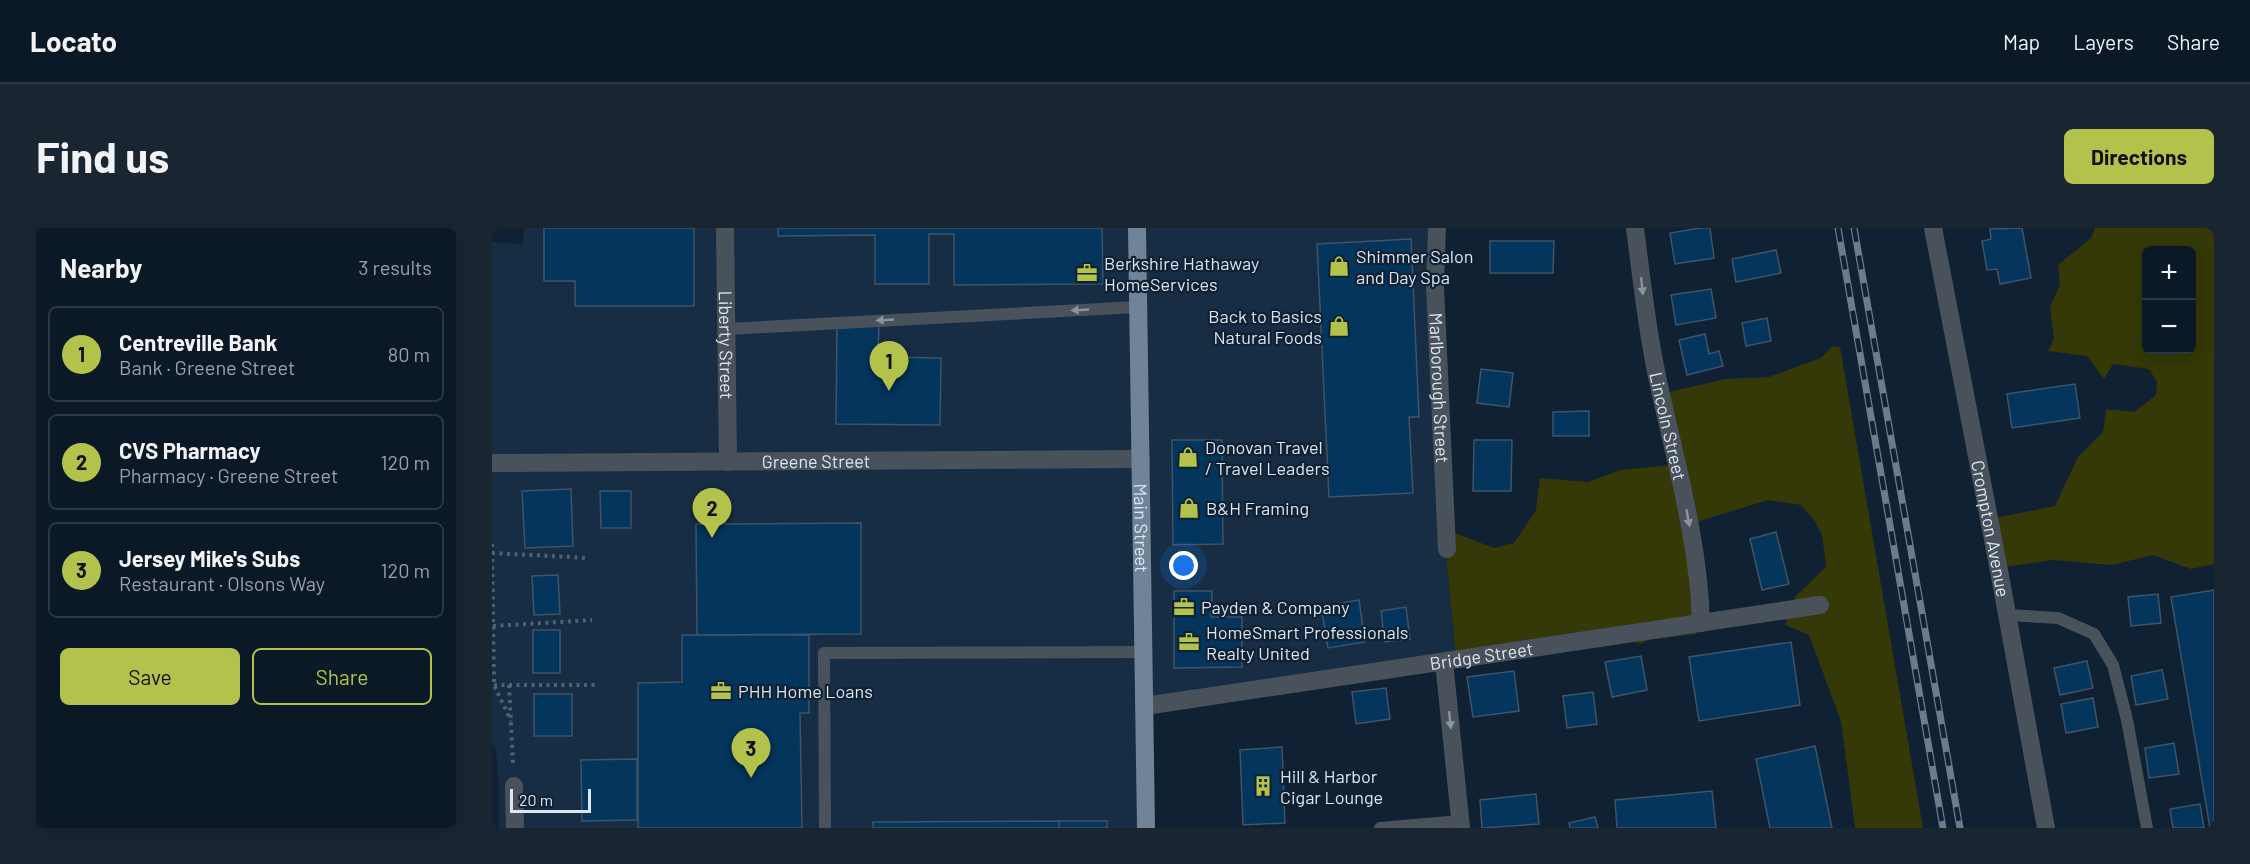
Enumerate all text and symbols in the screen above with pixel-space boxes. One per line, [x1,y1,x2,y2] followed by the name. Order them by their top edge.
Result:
[30,24,117,58] text: Locato
[2003,29,2040,54] text: Map
[2073,29,2134,54] text: Layers
[2167,29,2220,54] text: Share
[2064,129,2214,184] button: Directions
[36,131,169,181] text: Find us
[1356,245,1474,288] place label: Shimmer Salon and Day Spa
[2142,246,2196,354] map controls
[2142,246,2196,300] button: +
[60,252,142,283] text: Nearby
[1104,252,1259,295] place label: Berkshire Hathaway HomeServices
[1327,254,1351,278] shop icon: Shimmer Salon and Day Spa
[358,255,432,279] text: 3 results
[1075,261,1099,285] office icon: Berkshire Hathaway HomeServices
[1637,277,1647,296] one-way arrow
[715,291,738,399] street label: Liberty Street
[2142,300,2196,354] button: −
[1208,305,1322,348] place label: Back to Basics Natural Foods
[1070,306,1089,315] one-way arrow
[1425,312,1454,463] street label: Marlborough Street
[1327,314,1351,338] shop icon: Back to Basics Natural Foods
[875,316,894,325] one-way arrow
[119,329,277,355] text: Centreville Bank
[78,342,85,366] text: 1
[388,342,430,366] text: 80 m
[870,342,908,391] pin: 1
[119,355,295,379] text: Bank · Greene Street
[1645,370,1691,482] street label: Lincoln Street
[1205,436,1330,479] place label: Donovan Travel / Travel Leaders
[119,437,261,463] text: CVS Pharmacy
[1176,445,1200,469] shop icon: Donovan Travel / Travel Leaders
[76,450,87,474] text: 2
[380,450,430,474] text: 120 m
[762,450,870,472] street label: Greene Street
[1967,458,2015,599] street label: Crompton Avenue
[119,463,338,487] text: Pharmacy · Greene Street
[1130,483,1153,573] street label: Main Street
[692,488,732,538] pin: 2
[1177,496,1201,520] shop icon: B&H Framing
[1206,497,1309,519] place label: B&H Framing
[1684,509,1693,528] one-way arrow
[119,545,300,571] text: Jersey Mike's Subs
[1169,551,1198,580] your location
[76,558,87,582] text: 3
[380,558,430,582] text: 120 m
[119,571,325,595] text: Restaurant · Olsons Way
[1172,595,1196,619] office icon: Payden & Company
[1201,596,1349,618] place label: Payden & Company
[1206,621,1408,664] place label: HomeSmart Professionals Realty United
[1177,630,1201,654] office icon: HomeSmart Professionals Realty United
[1428,637,1534,674] street label: Bridge Street
[60,648,240,705] button: Save
[252,648,432,705] button: Share
[709,679,733,703] office icon: PHH Home Loans
[738,680,873,702] place label: PHH Home Loans
[1445,710,1455,729] one-way arrow
[732,728,770,778] pin: 3
[1280,765,1383,808] place label: Hill & Harbor Cigar Lounge
[1251,774,1275,798] building icon: Hill & Harbor Cigar Lounge
[510,786,591,814] scale bar
[519,790,553,809] text: 20 m

